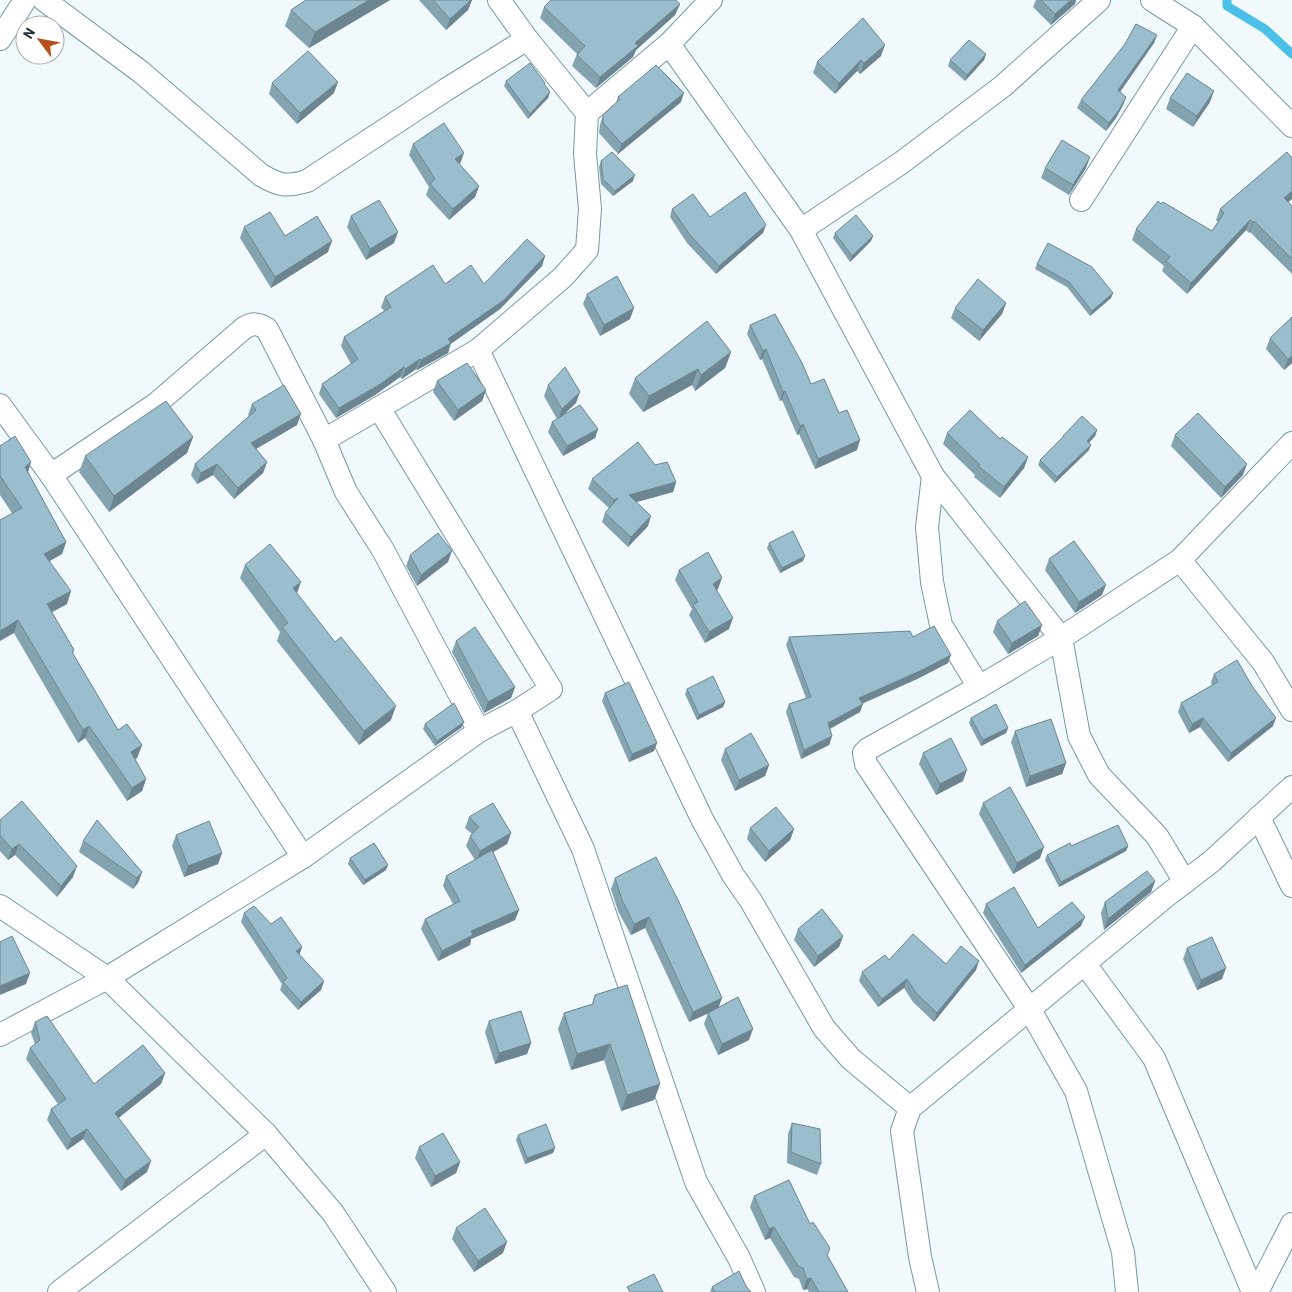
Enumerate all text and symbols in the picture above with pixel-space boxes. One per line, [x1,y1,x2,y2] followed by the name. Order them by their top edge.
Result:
[15,15,65,65] north arrow
[19,24,38,41] text: N

